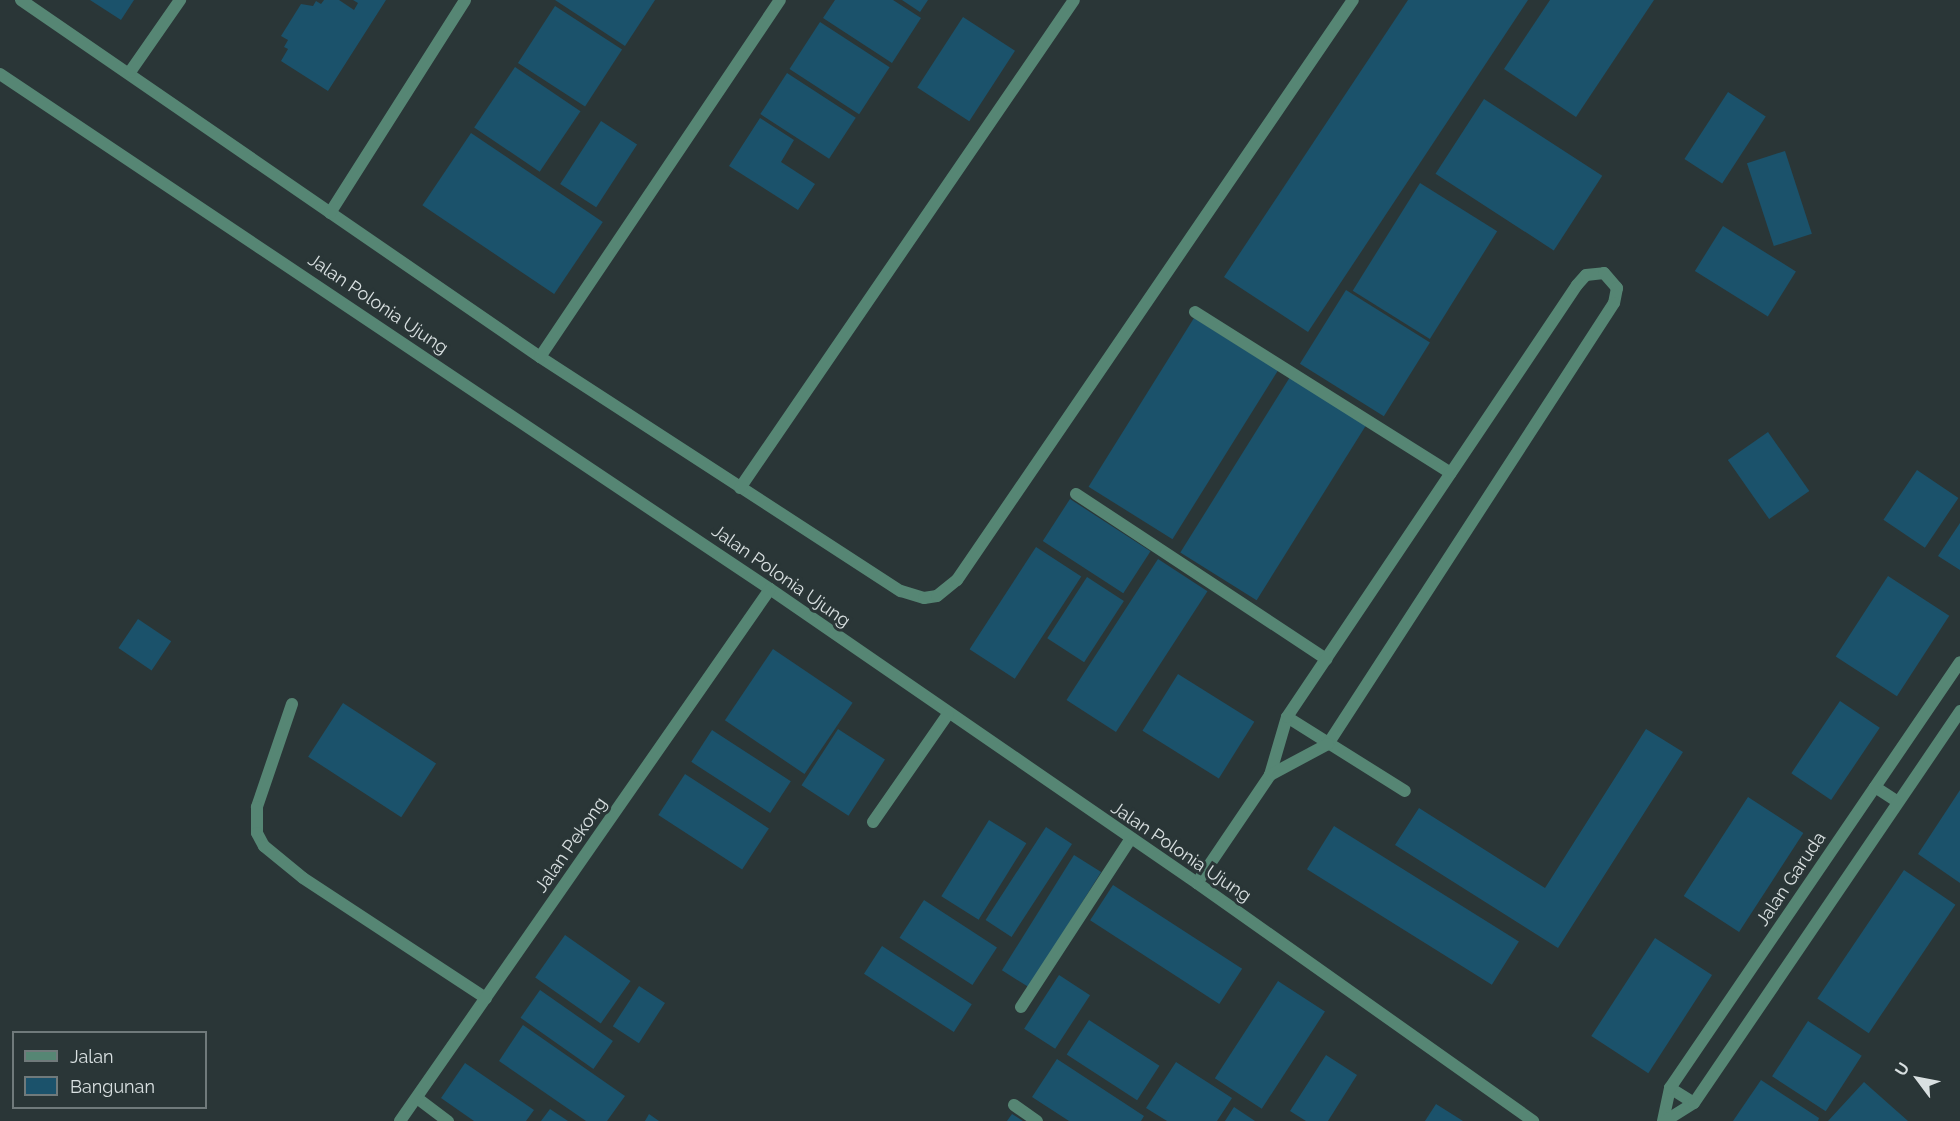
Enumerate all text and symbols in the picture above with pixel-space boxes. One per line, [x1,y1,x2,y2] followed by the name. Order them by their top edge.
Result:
[304,249,452,359] street label: Jalan Polonia Ujung
[708,520,854,632] street label: Jalan Polonia Ujung
[530,793,612,897] street label: Jalan Pekong
[1107,797,1255,907] street label: Jalan Polonia Ujung
[1752,828,1830,930] street label: Jalan Garuda
[12,1031,207,1109] legend
[70,1046,114,1067] text: Jalan
[1888,1049,1948,1109] north arrow
[1891,1059,1914,1079] text: U
[70,1076,155,1097] text: Bangunan

